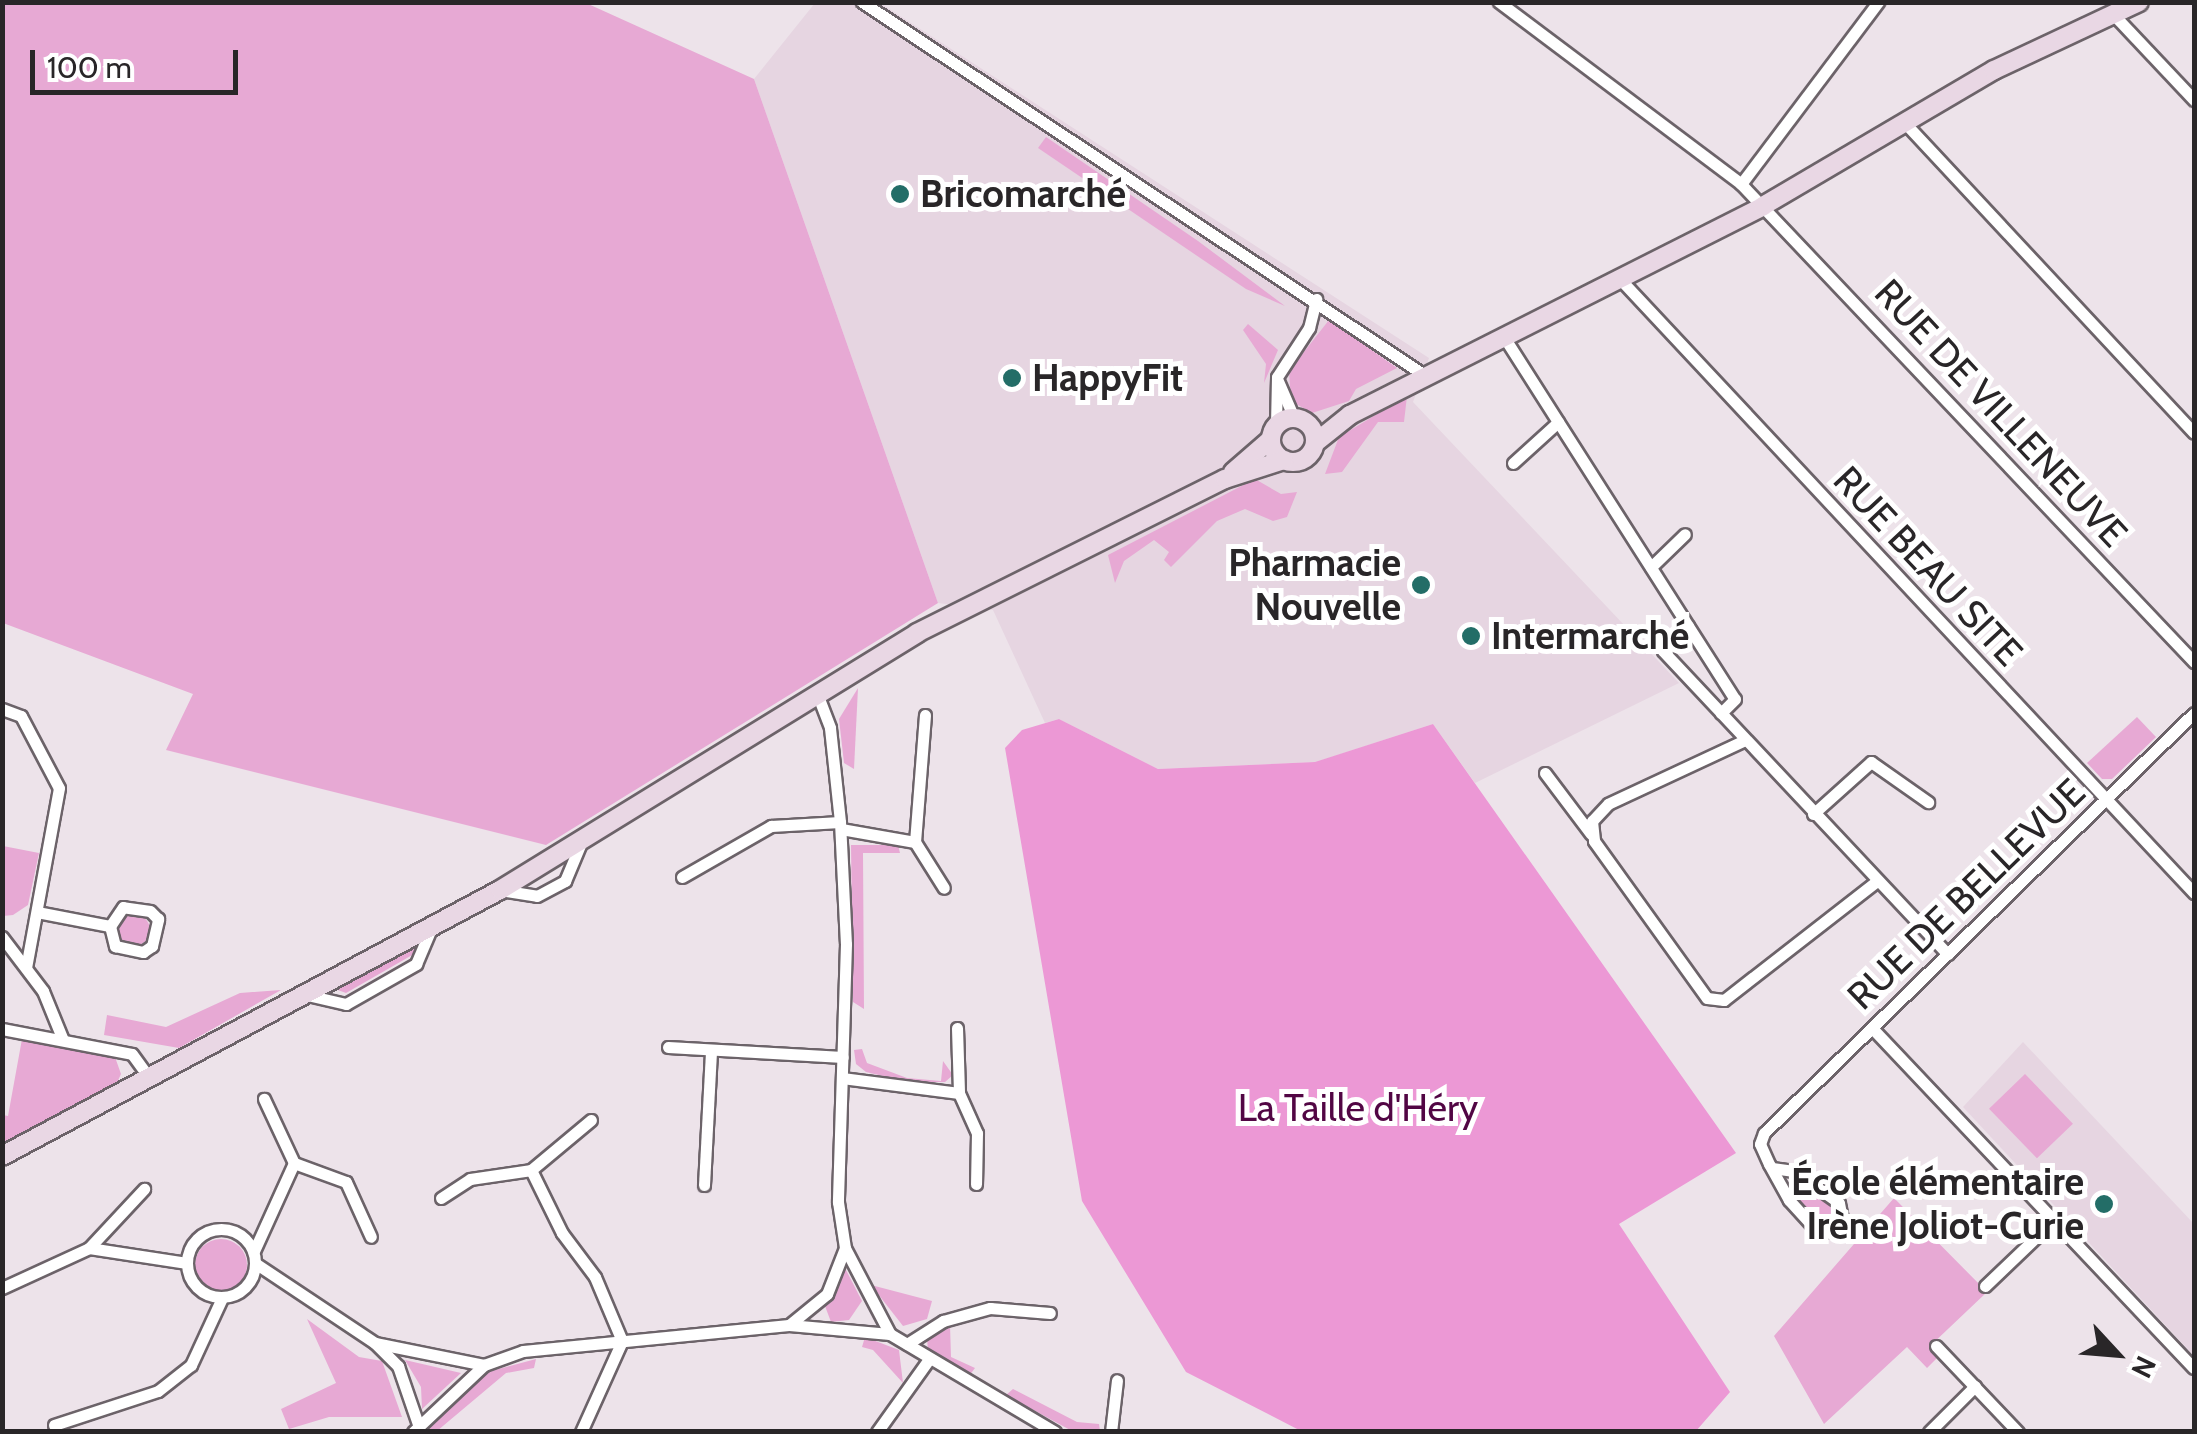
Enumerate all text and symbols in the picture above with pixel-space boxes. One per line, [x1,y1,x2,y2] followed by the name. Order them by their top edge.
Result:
[35,30,242,92] scale bar
[47,49,132,86] text: 100 m
[920,171,1126,217] place label: Bricomarché
[889,183,911,205] marker: Bricomarché
[1865,270,2137,556] street label: RUE DE VILLENEUVE
[1032,355,1183,401] place label: HappyFit
[1001,367,1023,389] marker: HappyFit
[1824,457,2032,675] street label: RUE BEAU SITE
[1228,540,1401,630] place label: Pharmacie Nouvelle
[1410,574,1432,596] marker: Pharmacie Nouvelle
[1491,613,1689,659] place label: Intermarché
[1460,625,1482,647] marker: Intermarché
[1838,769,2094,1019] street label: RUE DE BELLEVUE
[1238,1085,1478,1131] park label: La Taille d'Héry
[1791,1159,2084,1248] place label: École élémentaire Irène Joliot-Curie
[2093,1193,2115,1215] marker: École élémentaire Irène Joliot-Curie
[2067,1304,2167,1404] north arrow
[2124,1351,2164,1383] text: N

